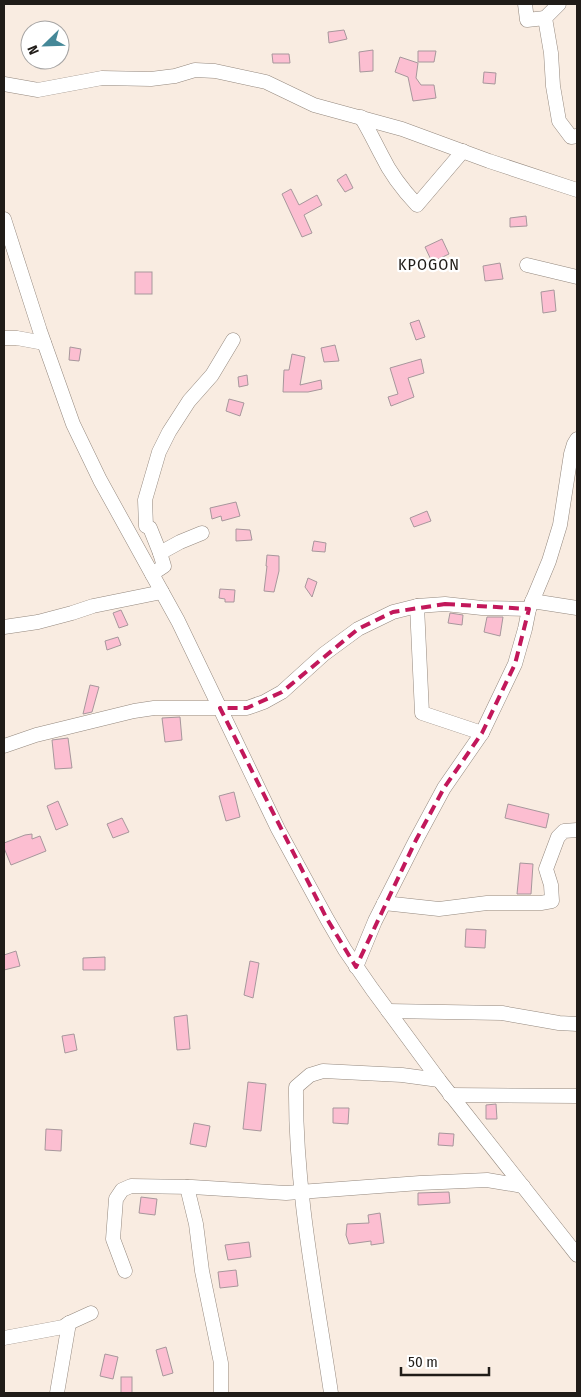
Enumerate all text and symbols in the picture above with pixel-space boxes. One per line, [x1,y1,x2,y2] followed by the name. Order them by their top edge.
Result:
[20,20,70,70] north arrow
[24,43,43,57] text: N
[398,255,460,274] district label: KPOGON
[401,1344,488,1376] scale bar
[408,1353,438,1371] text: 50 m

